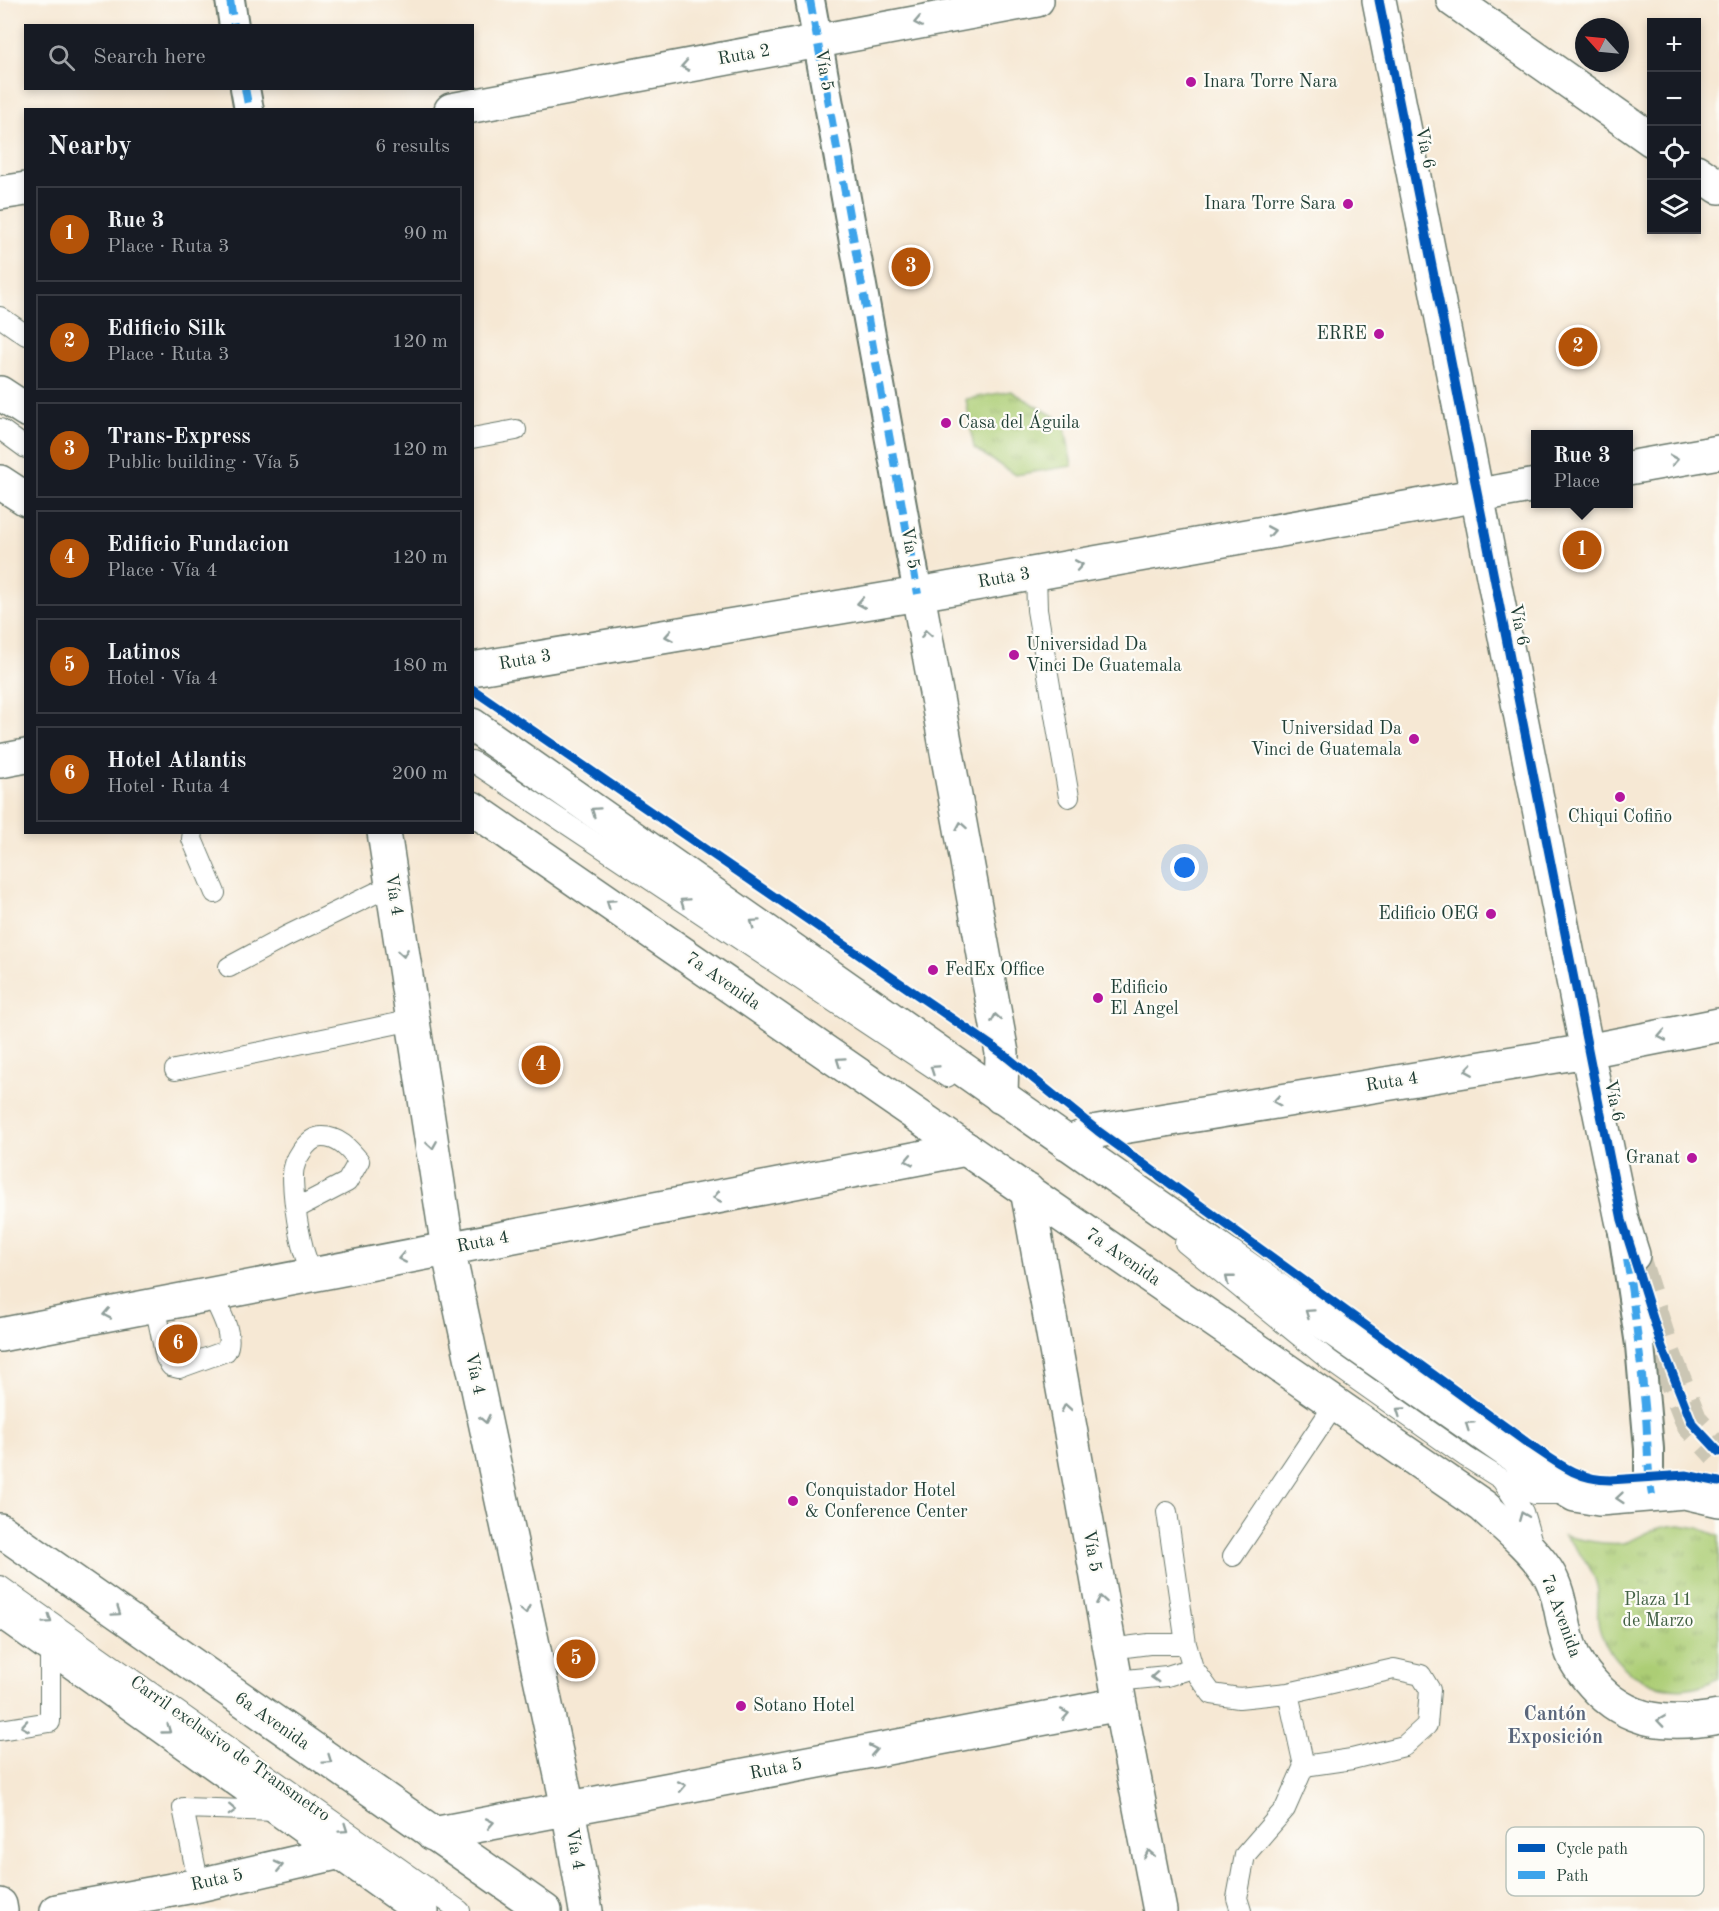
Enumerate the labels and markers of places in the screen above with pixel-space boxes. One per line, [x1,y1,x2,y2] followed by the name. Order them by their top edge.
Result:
[1203,73,1338,91] place label: Inara Torre Nara
[1184,75,1198,89] marker: Inara Torre Nara
[1204,195,1336,213] place label: Inara Torre Sara
[1341,197,1355,211] marker: Inara Torre Sara
[892,244,930,290] pin: 3
[1558,324,1598,370] pin: 2
[1316,325,1367,343] place label: ERRE
[1372,327,1386,341] marker: ERRE
[958,410,1080,432] place label: Casa del Águila
[939,416,953,430] marker: Casa del Águila
[1562,528,1602,572] pin: 1
[1026,636,1182,675] place label: Universidad Da Vinci De Guatemala
[1007,648,1021,662] marker: Universidad Da Vinci De Guatemala
[1251,720,1402,759] place label: Universidad Da Vinci de Guatemala
[1407,732,1421,746] marker: Universidad Da Vinci de Guatemala
[1613,790,1627,804] marker: Chiqui Cofiño
[1568,808,1672,826] place label: Chiqui Cofiño
[1378,905,1479,923] place label: Edificio OEG
[1484,907,1498,921] marker: Edificio OEG
[945,961,1045,979] place label: FedEx Office
[926,963,940,977] marker: FedEx Office
[1110,979,1179,1018] place label: Edificio El Angel
[1091,991,1105,1005] marker: Edificio El Angel
[522,1042,560,1088] pin: 4
[1626,1149,1680,1167] place label: Granat
[1685,1151,1699,1165] marker: Granat
[158,1322,198,1366] pin: 6
[805,1482,968,1521] place label: Conquistador Hotel & Conference Center
[786,1494,800,1508] marker: Conquistador Hotel & Conference Center
[556,1636,596,1682] pin: 5
[753,1697,855,1715] place label: Sotano Hotel
[734,1699,748,1713] marker: Sotano Hotel

